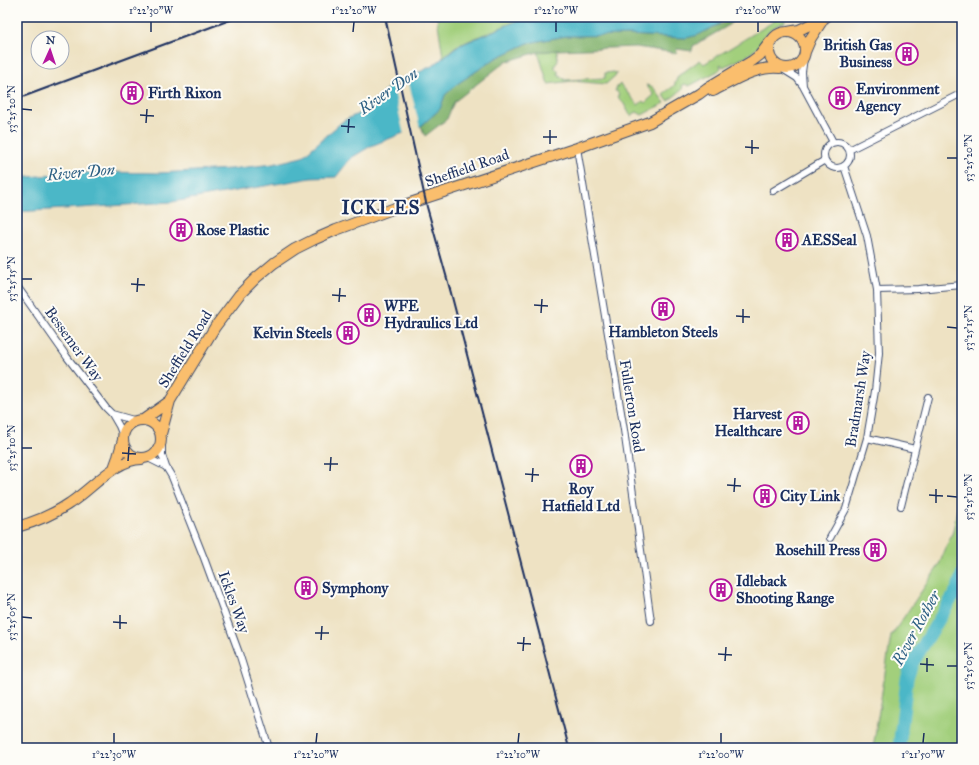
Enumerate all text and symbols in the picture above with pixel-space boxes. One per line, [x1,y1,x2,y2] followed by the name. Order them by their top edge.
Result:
[129,5,173,17] text: 1°22'30"W
[332,5,377,17] text: 1°22'20"W
[534,5,578,17] text: 1°22'10"W
[735,5,781,17] text: 1°22'00"W
[30,30,70,70] north arrow
[45,34,56,47] text: N
[823,36,893,71] place label: British Gas Business
[894,41,920,67] building icon: British Gas Business
[354,63,422,119] water label: River Don
[119,80,145,106] building icon: Firth Rixon
[855,80,940,116] place label: Environment Agency
[6,84,18,133] text: 53°25'20"N
[148,84,222,102] place label: Firth Rixon
[827,85,853,111] building icon: Environment Agency
[963,133,975,182] text: 53°25'20"N
[422,145,512,191] street label: Sheffield Road
[45,160,116,185] water label: River Don
[342,196,420,219] district label: ICKLES
[168,217,194,243] building icon: Rose Plastic
[196,221,270,239] place label: Rose Plastic
[774,227,800,253] building icon: AESSeal
[801,231,858,249] place label: AESSeal
[6,256,18,302] text: 53°25'15"N
[650,296,676,322] building icon: Hambleton Steels
[384,297,479,333] place label: WFE Hydraulics Ltd
[356,302,382,328] building icon: WFE Hydraulics Ltd
[41,303,108,386] street label: Bessemer Way
[963,305,975,351] text: 53°25'15"N
[154,307,216,391] street label: Sheffield Road
[335,320,361,346] building icon: Kelvin Steels
[608,323,718,341] place label: Hambleton Steels
[253,324,333,342] place label: Kelvin Steels
[841,348,875,449] street label: Bradmarsh Way
[616,358,648,454] street label: Fullerton Road
[715,405,783,440] place label: Harvest Healthcare
[785,410,811,436] building icon: Harvest Healthcare
[6,424,18,472] text: 53°25'10"N
[568,453,594,479] building icon: Roy Hatfield Ltd
[963,473,975,521] text: 53°25'10"N
[542,480,621,515] place label: Roy Hatfield Ltd
[752,483,778,509] building icon: City Link
[780,487,841,506] place label: City Link
[862,537,888,563] building icon: Rosehill Press
[775,541,861,559] place label: Rosehill Press
[214,568,254,637] street label: Ickles Way
[736,572,835,608] place label: Idleback Shooting Range
[293,575,319,601] building icon: Symphony
[708,577,734,603] building icon: Idleback Shooting Range
[322,579,389,598] place label: Symphony
[887,586,945,669] water label: River Rother
[6,593,18,641] text: 53°25'05"N
[963,642,975,690] text: 53°25'05"N
[92,749,136,761] text: 1°22'30"W
[294,749,339,761] text: 1°22'20"W
[496,749,540,761] text: 1°22'10"W
[698,749,744,761] text: 1°22'00"W
[901,749,945,761] text: 1°21'50"W

